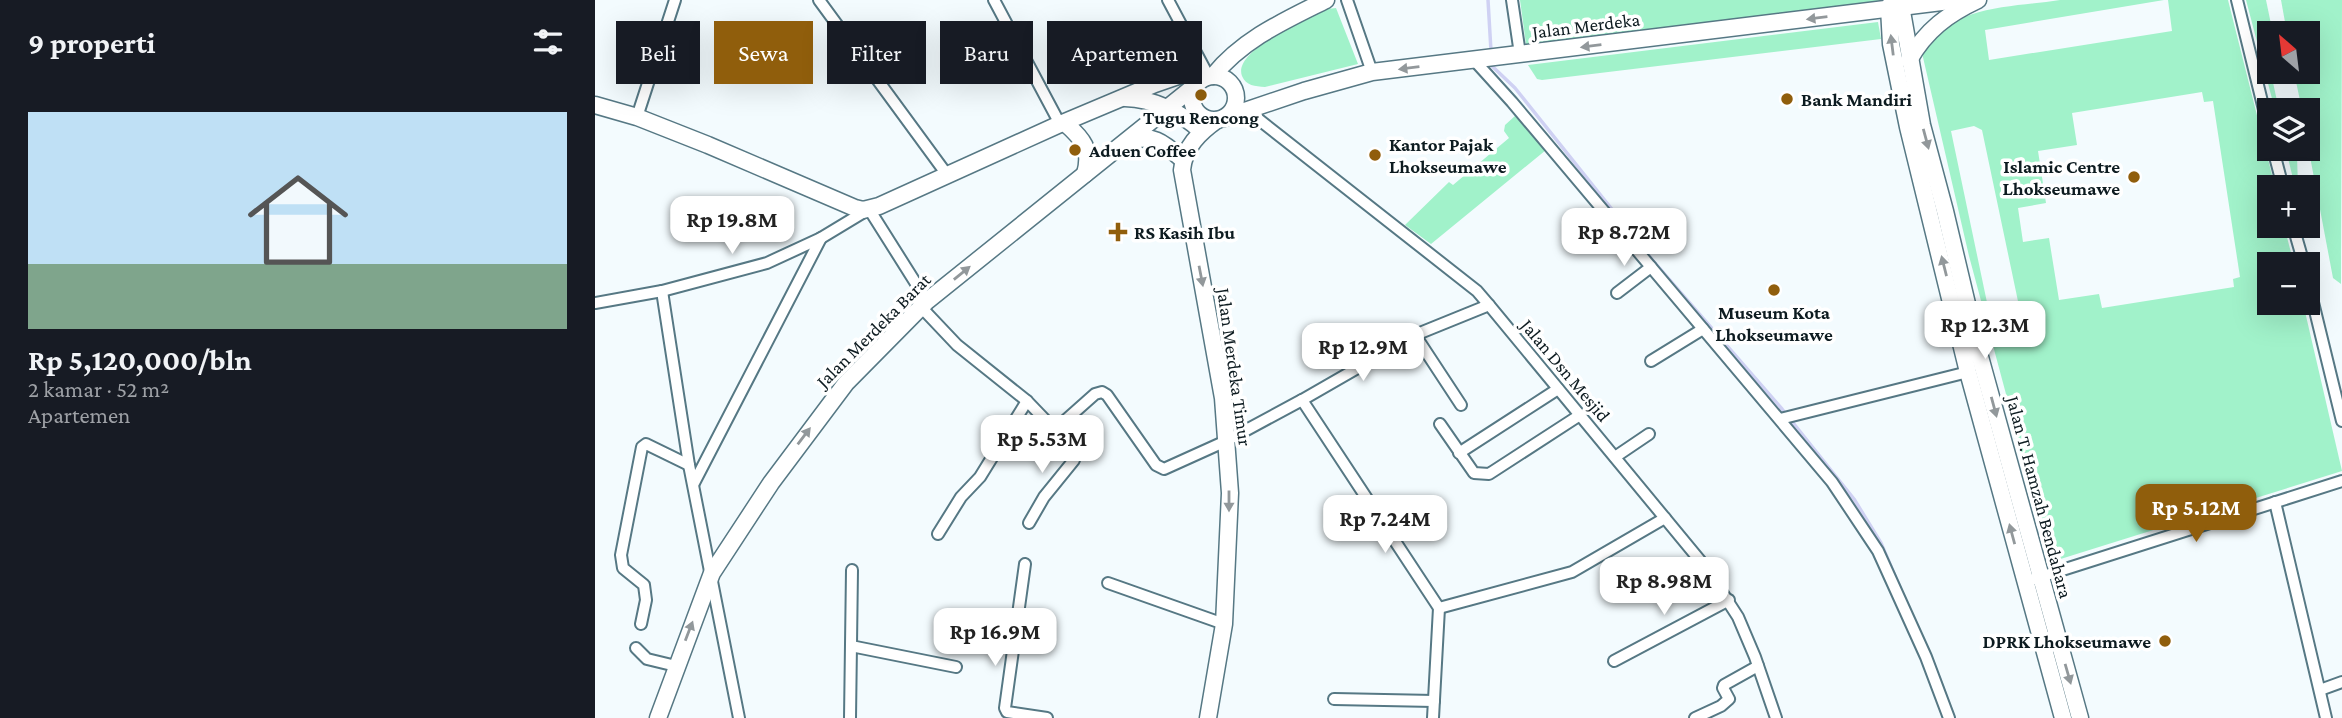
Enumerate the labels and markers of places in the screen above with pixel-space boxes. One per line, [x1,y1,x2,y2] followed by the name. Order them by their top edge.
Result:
[1193,87,1209,103] marker: Tugu Rencong
[1801,89,1913,110] place label: Bank Mandiri
[1779,91,1795,107] marker: Bank Mandiri
[1143,107,1259,128] place label: Tugu Rencong
[1389,134,1507,177] place label: Kantor Pajak Lhokseumawe
[1088,140,1196,161] place label: Aduen Coffee
[1067,142,1083,158] marker: Aduen Coffee
[1367,147,1383,163] marker: Kantor Pajak Lhokseumawe
[2003,156,2120,199] place label: Islamic Centre Lhokseumawe
[2126,169,2142,185] marker: Islamic Centre Lhokseumawe
[660,196,804,256] pin: Rp 19.8M
[1552,208,1696,268] pin: Rp 8.72M
[1108,222,1128,242] marker: RS Kasih Ibu
[1134,222,1235,243] place label: RS Kasih Ibu
[1766,282,1782,298] marker: Museum Kota Lhokseumawe
[1715,302,1833,345] place label: Museum Kota Lhokseumawe
[1913,302,2057,361] pin: Rp 12.3M
[1291,324,1435,383] pin: Rp 12.9M
[970,416,1114,475] pin: Rp 5.53M
[2124,484,2268,544] pin: Rp 5.12M
[1313,496,1457,555] pin: Rp 7.24M
[1592,558,1736,617] pin: Rp 8.98M
[923,608,1067,668] pin: Rp 16.9M
[1982,631,2151,652] place label: DPRK Lhokseumawe
[2157,633,2173,649] marker: DPRK Lhokseumawe

